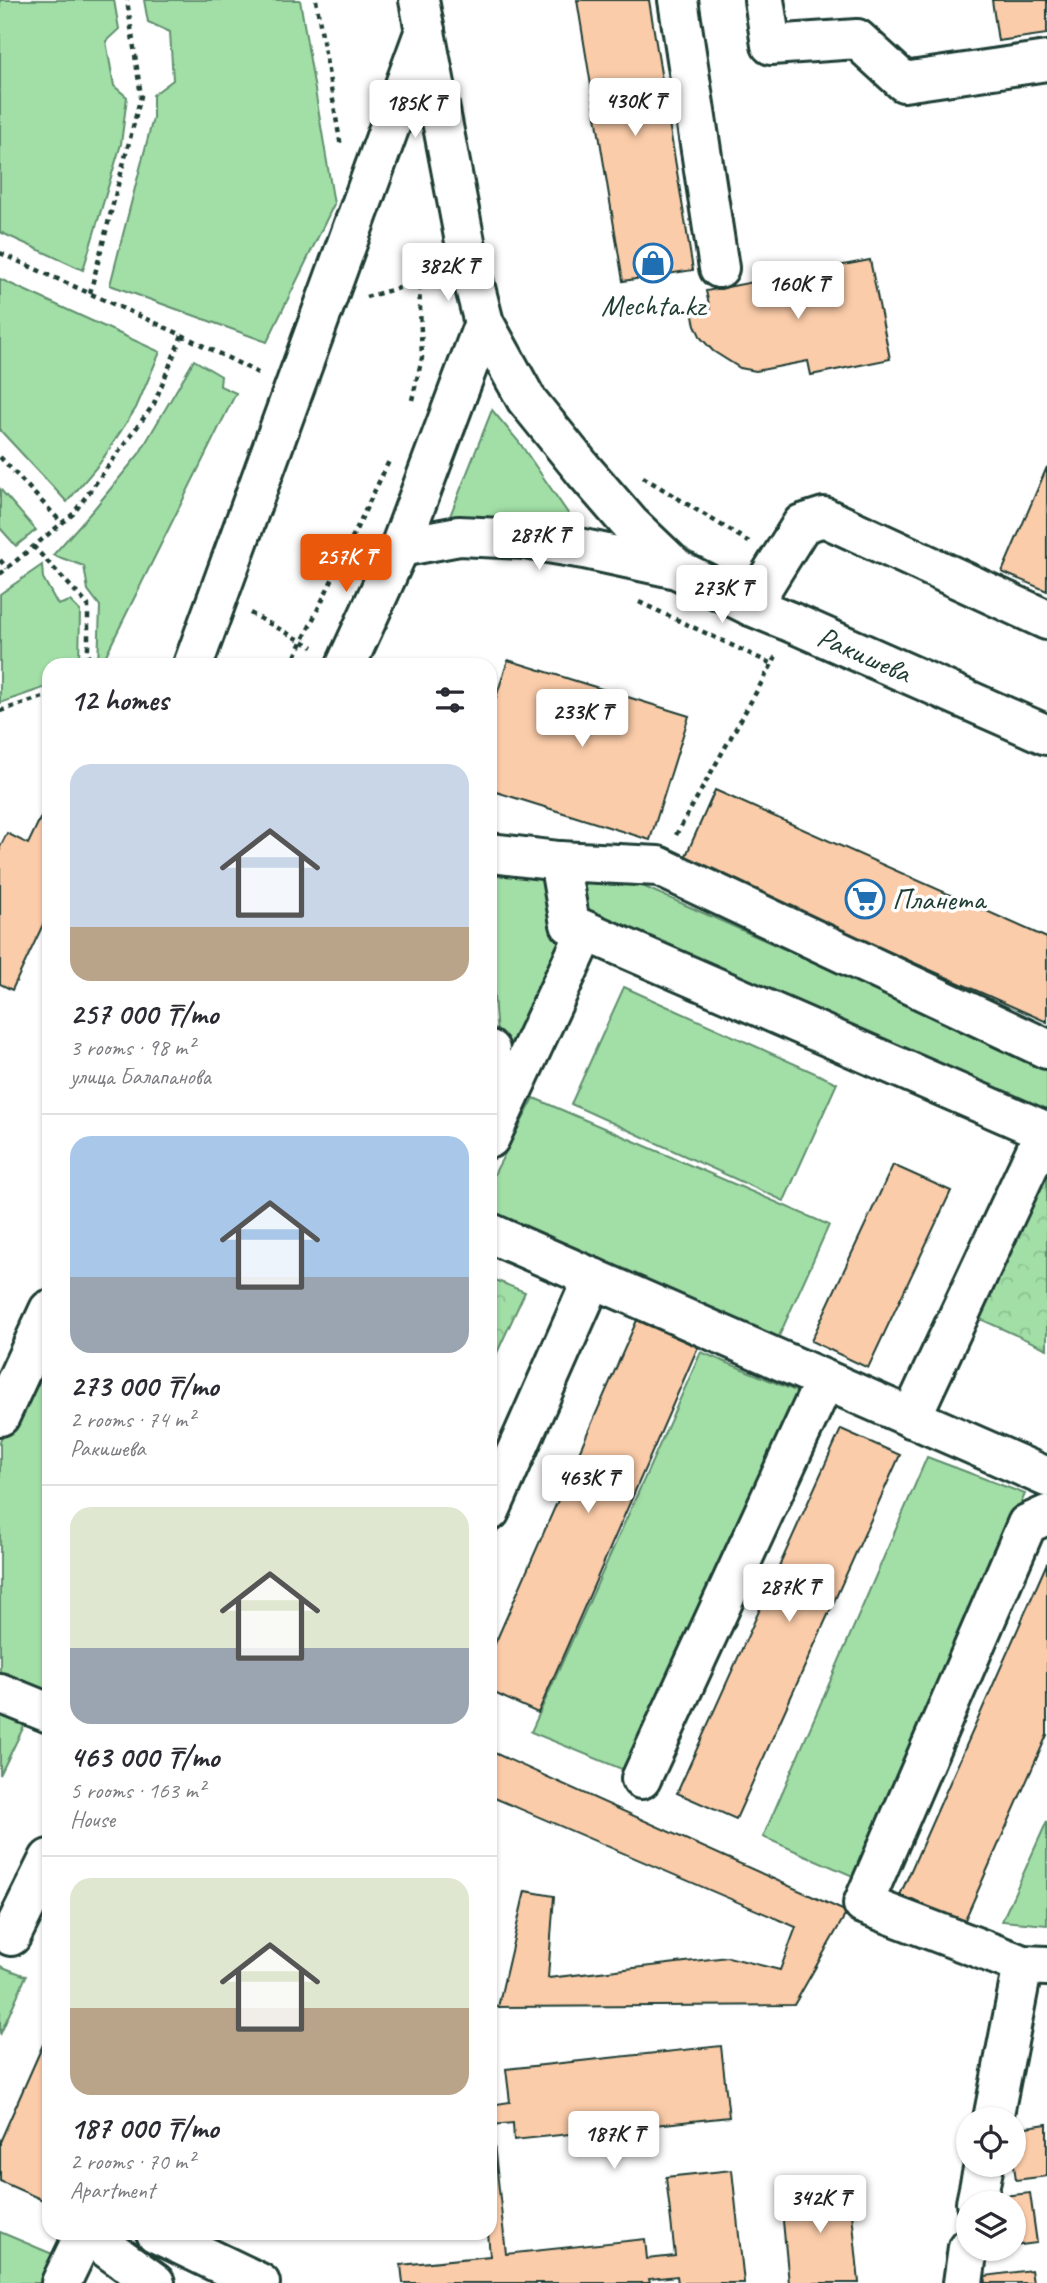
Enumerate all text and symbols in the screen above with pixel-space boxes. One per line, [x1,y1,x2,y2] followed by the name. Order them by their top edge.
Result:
[578,78,692,138] pin: 430K ₸
[358,80,472,140] pin: 185K ₸
[605,86,665,115] text: 430K ₸
[385,88,445,117] text: 185K ₸
[632,242,674,284] shop icon: Mechta.kz
[391,244,505,303] pin: 382K ₸
[418,251,478,280] text: 382K ₸
[741,262,855,321] pin: 160K ₸
[768,269,828,298] text: 160K ₸
[601,286,708,324] place label: Mechta.kz
[482,512,596,572] pin: 287K ₸
[509,520,569,549] text: 287K ₸
[289,534,403,594] pin: 257K ₸
[316,542,376,571] text: 257K ₸
[665,566,779,625] pin: 273K ₸
[692,573,752,602] text: 273K ₸
[812,617,919,692] street label: Ракишева
[70,681,168,719] text: 12 homes
[431,681,469,719] icon: filters
[525,690,639,749] pin: 233K ₸
[552,697,612,726] text: 233K ₸
[207,810,333,936] icon: home
[844,878,886,920] supermarket icon: Планета
[892,880,987,918] place label: Планета
[70,995,218,1033] text: 257 000 ₸/mo
[70,1033,194,1062] text: 3 rooms · 98 m²
[70,1062,211,1091] text: улица Балапанова
[207,1182,333,1308] icon: home
[70,1367,218,1405] text: 273 000 ₸/mo
[70,1405,194,1434] text: 2 rooms · 74 m²
[70,1434,145,1463] text: Ракишева
[531,1456,645,1515] pin: 463K ₸
[558,1463,618,1492] text: 463K ₸
[207,1553,333,1679] icon: home
[732,1564,846,1624] pin: 287K ₸
[759,1572,819,1601] text: 287K ₸
[70,1738,219,1776] text: 463 000 ₸/mo
[70,1776,205,1805] text: 5 rooms · 163 m²
[70,1805,115,1834] text: House
[207,1924,333,2050] icon: home
[956,2107,1026,2261] map controls
[956,2107,1026,2177] button: locate
[70,2109,218,2147] text: 187 000 ₸/mo
[557,2112,671,2171] pin: 187K ₸
[584,2119,644,2148] text: 187K ₸
[70,2147,194,2176] text: 2 rooms · 70 m²
[70,2176,155,2205] text: Apartment
[763,2176,877,2235] pin: 342K ₸
[790,2183,850,2212] text: 342K ₸
[956,2191,1026,2261] button: layers

